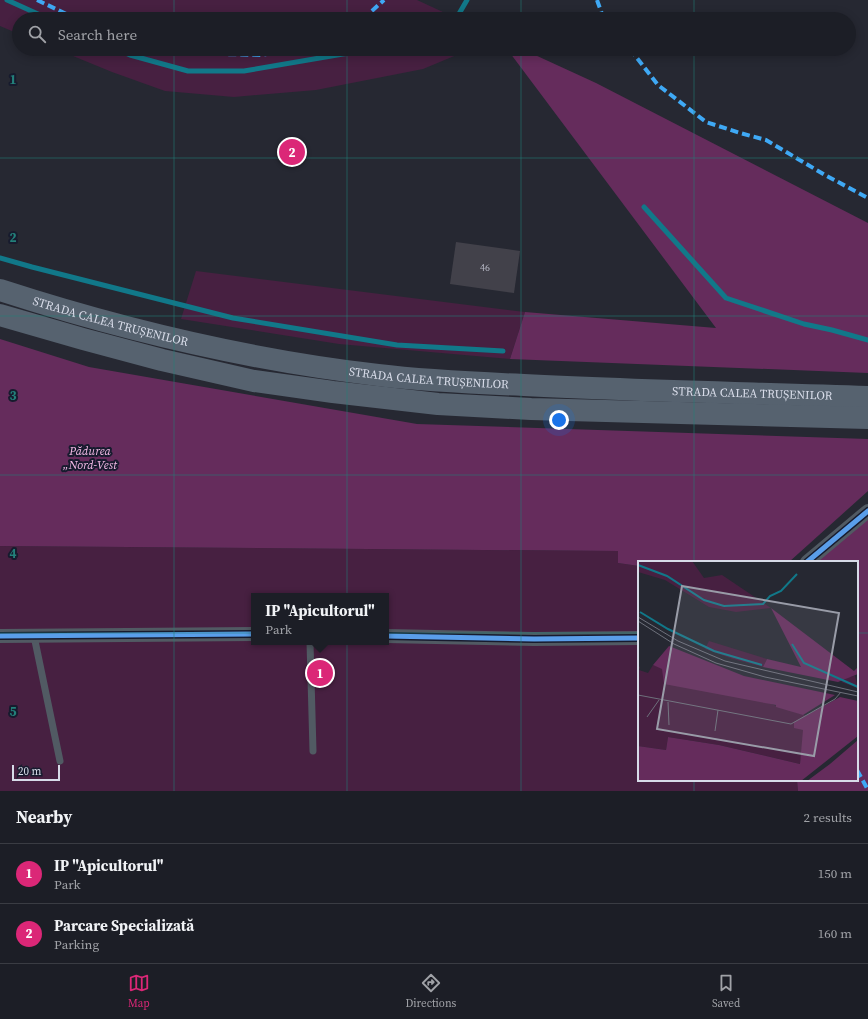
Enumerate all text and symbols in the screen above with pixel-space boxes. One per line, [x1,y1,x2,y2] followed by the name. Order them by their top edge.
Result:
[12,12,856,56] search box
[26,23,48,45] icon: search
[58,24,137,45] text: Search here
[9,71,17,88] text: 1
[279,137,305,167] pin: 2
[9,229,17,246] text: 2
[480,261,490,274] house number: 46
[31,293,190,350] street label: STRADA CALEA TRUȘENILOR
[348,363,509,392] street label: STRADA CALEA TRUȘENILOR
[672,383,833,404] street label: STRADA CALEA TRUȘENILOR
[9,387,17,404] text: 3
[549,410,569,430] your location
[62,443,118,473] park label: Pădurea „Nord-Vest
[9,545,17,562] text: 4
[638,561,858,781] inset map
[251,593,389,645] popup
[265,600,375,621] text: IP "Apicultorul"
[265,621,292,638] text: Park
[307,658,333,688] pin: 1
[9,703,17,720] text: 5
[12,763,60,782] scale bar
[18,764,41,779] text: 20 m
[16,805,72,829] text: Nearby
[804,809,852,826] text: 2 results
[54,855,164,876] text: IP "Apicultorul"
[25,865,33,882] text: 1
[818,865,852,882] text: 150 m
[54,876,81,893] text: Park
[54,915,194,936] text: Parcare Specializată
[25,925,33,942] text: 2
[818,925,852,942] text: 160 m
[54,936,99,953] text: Parking
[128,972,150,1011] tab: Map
[405,972,456,1011] tab: Directions
[712,972,740,1011] tab: Saved

